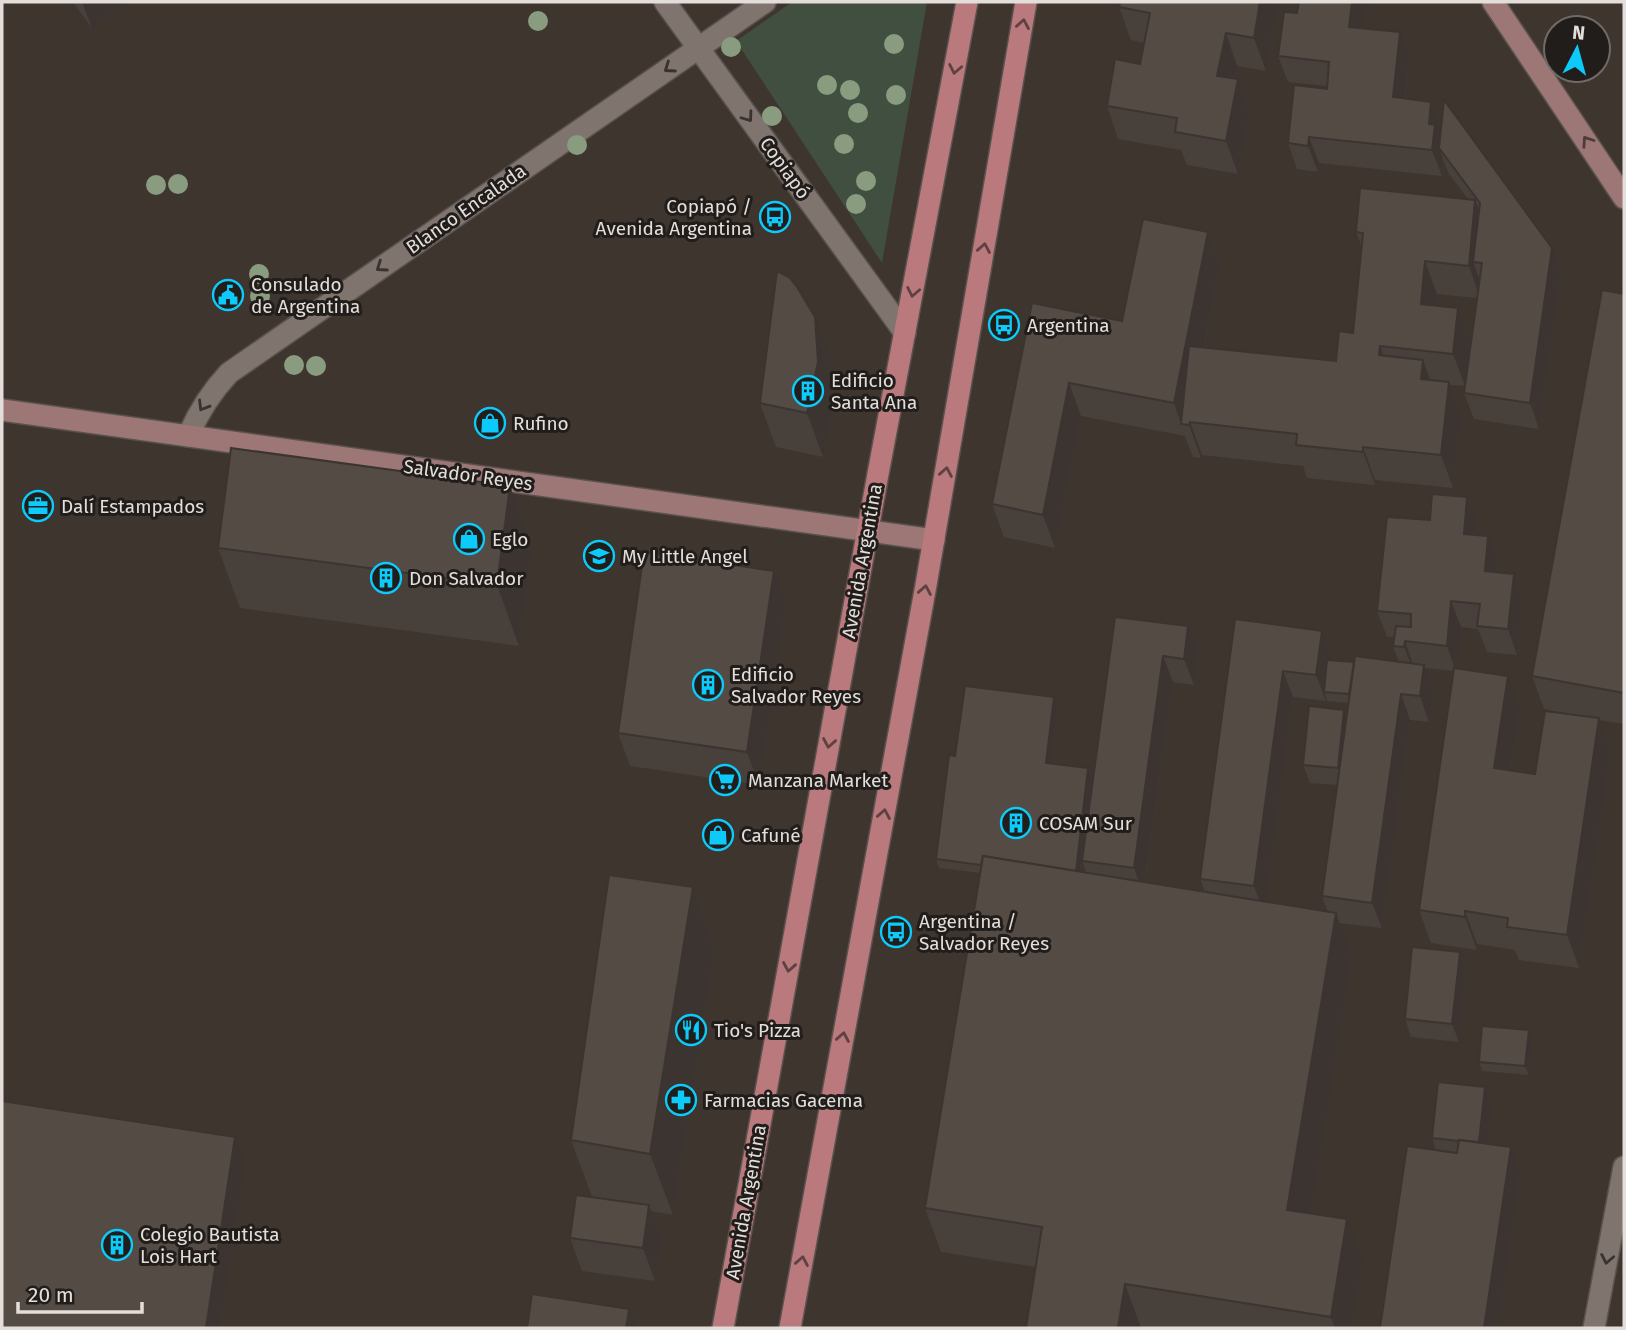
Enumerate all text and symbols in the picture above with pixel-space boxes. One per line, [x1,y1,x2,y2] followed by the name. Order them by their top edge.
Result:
[1542,14,1612,84] north arrow
[1014,18,1029,30] one-way arrow
[1571,20,1586,45] text: N
[664,60,677,72] one-way arrow
[948,63,963,75] one-way arrow
[740,109,752,122] one-way arrow
[755,133,815,203] street label: Copiapó
[1582,136,1595,149] one-way arrow
[402,159,530,259] street label: Blanco Encalada
[596,195,752,240] place label: Copiapó / Avenida Argentina
[758,200,792,234] bus stop icon: Copiapó / Avenida Argentina
[976,242,991,254] one-way arrow
[376,259,389,271] one-way arrow
[251,273,360,318] place label: Consulado de Argentina
[211,278,245,312] public building icon: Consulado de Argentina
[906,286,921,298] one-way arrow
[987,308,1021,342] bus stop icon: Argentina
[1027,314,1110,337] place label: Argentina
[831,369,917,414] place label: Edificio Santa Ana
[791,374,825,408] building icon: Edificio Santa Ana
[198,399,211,412] one-way arrow
[473,406,507,440] shop icon: Rufino
[513,412,569,435] place label: Rufino
[402,455,534,495] street label: Salvador Reyes
[938,467,953,478] one-way arrow
[837,482,887,640] street label: Avenida Argentina
[21,489,55,523] office icon: Dalí Estampados
[61,495,204,518] place label: Dalí Estampados
[452,522,486,556] shop icon: Eglo
[492,528,528,551] place label: Eglo
[582,539,616,573] school or university icon: My Little Angel
[622,545,748,568] place label: My Little Angel
[369,561,403,595] building icon: Don Salvador
[409,567,524,590] place label: Don Salvador
[917,584,932,596] one-way arrow
[731,663,861,708] place label: Edificio Salvador Reyes
[691,668,725,702] building icon: Edificio Salvador Reyes
[822,737,837,749] one-way arrow
[708,763,742,797] supermarket icon: Manzana Market
[748,769,888,792] place label: Manzana Market
[999,806,1033,840] building icon: COSAM Sur
[876,808,891,820] one-way arrow
[1039,812,1133,835] place label: COSAM Sur
[701,818,735,852] shop icon: Cafuné
[741,824,801,847] place label: Cafuné
[919,910,1049,955] place label: Argentina / Salvador Reyes
[879,915,913,949] bus stop icon: Argentina / Salvador Reyes
[782,961,797,973] one-way arrow
[674,1013,708,1047] restaurant icon: Tio's Pizza
[714,1019,801,1042] place label: Tio's Pizza
[835,1031,850,1043] one-way arrow
[664,1083,698,1117] pharmacy icon: Farmacias Gacema
[704,1089,863,1112] place label: Farmacias Gacema
[721,1123,771,1281] street label: Avenida Argentina
[140,1223,280,1268] place label: Colegio Bautista Lois Hart
[100,1228,134,1262] building icon: Colegio Bautista Lois Hart
[1600,1253,1615,1265] one-way arrow
[794,1255,809,1267] one-way arrow
[18,1270,142,1314] scale bar
[28,1282,74,1308] text: 20 m

